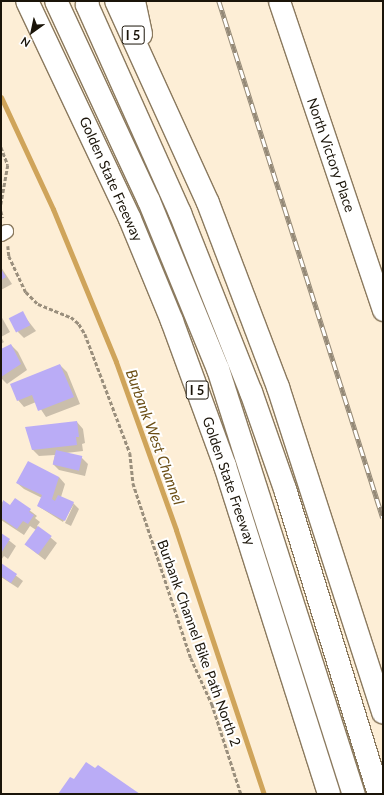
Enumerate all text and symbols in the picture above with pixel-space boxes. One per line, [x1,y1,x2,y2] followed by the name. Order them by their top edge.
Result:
[12,12,52,52] north arrow
[121,24,145,46] road number: I 5
[18,35,32,50] text: N
[303,95,359,215] street label: North Victory Place
[76,114,146,244] street label: Golden State Freeway
[122,367,188,507] water label: Burbank West Channel
[185,379,209,401] road number: I 5
[199,414,259,548] street label: Golden State Freeway
[154,537,244,749] street label: Burbank Channel Bike Path North 2

